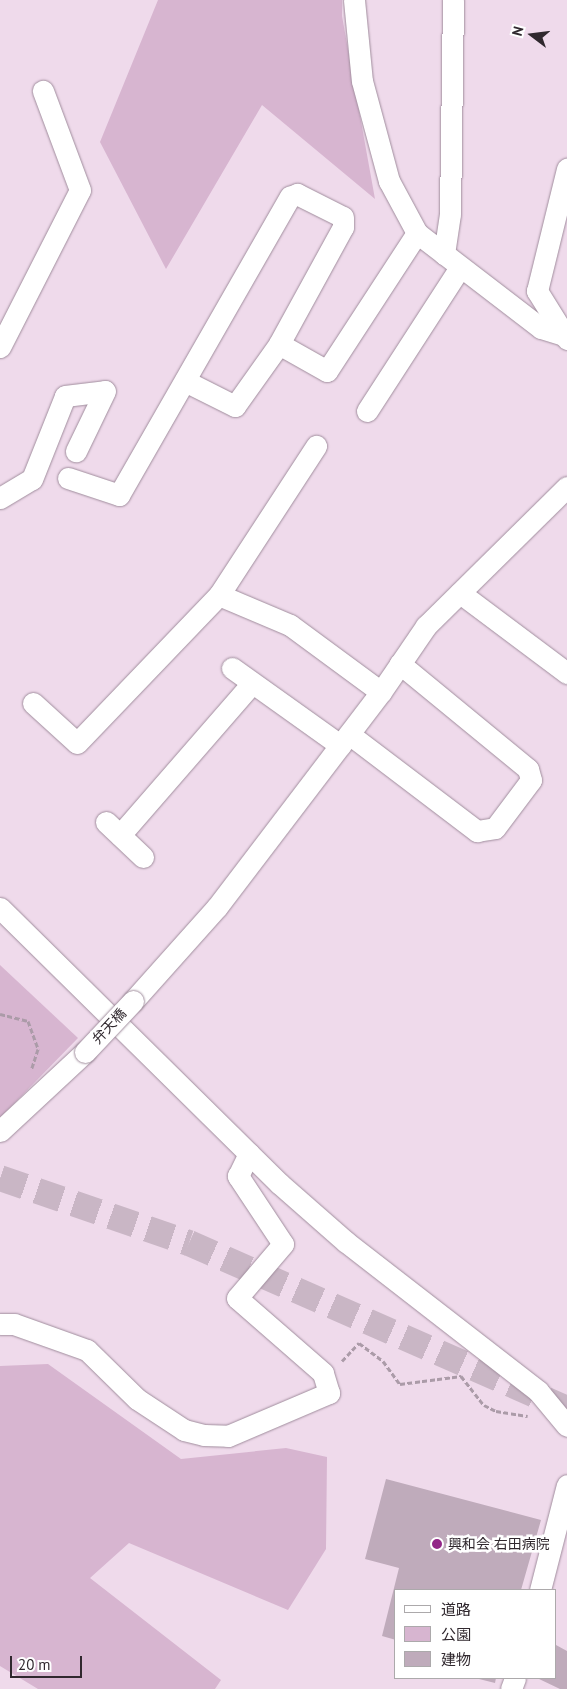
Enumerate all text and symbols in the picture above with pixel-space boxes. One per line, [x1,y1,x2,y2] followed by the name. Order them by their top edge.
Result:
[507,10,557,60] north arrow
[508,24,527,38] text: N
[89,1005,129,1047] street label: 弁天橋
[448,1536,550,1552] place label: 興和会 右田病院
[430,1537,444,1551] marker: 興和会 右田病院
[394,1589,557,1679] legend
[441,1600,471,1619] text: 道路
[441,1625,471,1644] text: 公園
[12,1646,85,1678] scale bar
[441,1650,471,1669] text: 建物
[18,1655,51,1674] text: 20 m

